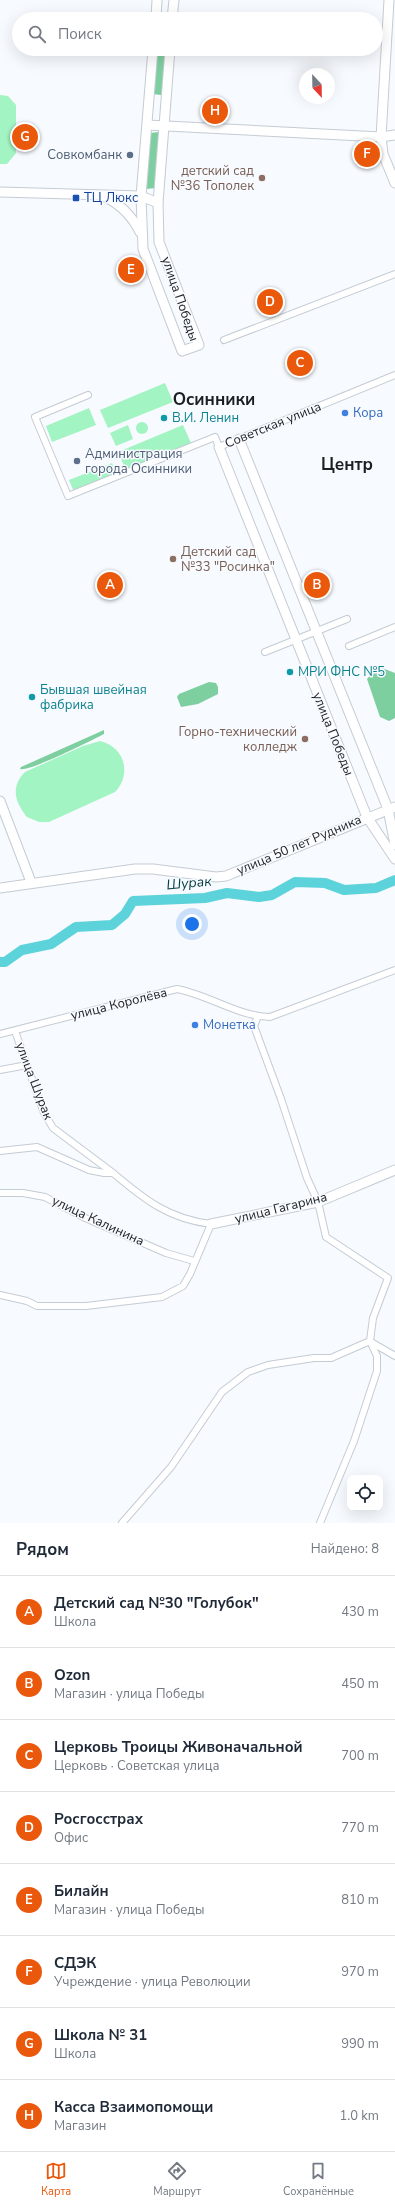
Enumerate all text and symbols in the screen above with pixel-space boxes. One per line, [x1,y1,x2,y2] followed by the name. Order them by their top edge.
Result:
[12,12,383,56] search box
[26,23,48,45] icon: search
[58,24,102,44] text: Поиск
[299,68,335,104] north arrow
[202,96,228,126] pin: H
[12,122,38,152] pin: G
[354,139,380,169] pin: F
[47,146,122,164] place label: Совкомбанк
[125,150,135,160] marker: Совкомбанк
[171,162,254,195] place label: детский сад №36 Тополек
[257,173,267,183] marker: детский сад №36 Тополек
[84,189,138,207] place label: ТЦ Люкс
[71,193,81,203] marker: ТЦ Люкс
[157,254,203,344] street label: улица Победы
[118,255,144,285] pin: E
[257,287,283,317] pin: D
[287,348,313,378] pin: C
[173,388,255,411] district label: Осинники
[222,397,324,453] street label: Советская улица
[353,404,383,422] place label: Кора
[340,408,350,418] marker: Кора
[172,409,239,427] place label: В.И. Ленин
[159,413,169,423] marker: В.И. Ленин
[85,445,192,478] place label: Администрация города Осинники
[321,453,373,476] district label: Центр
[72,456,82,466] marker: Администрация города Осинники
[181,543,275,576] place label: Детский сад №33 "Росинка"
[168,554,178,564] marker: Детский сад №33 "Росинка"
[97,570,123,600] pin: A
[304,570,330,600] pin: B
[298,663,385,681] place label: МРИ ФНС №5
[285,667,295,677] marker: МРИ ФНС №5
[40,681,147,714] place label: Бывшая швейная фабрика
[308,690,358,778] street label: улица Победы
[27,692,37,702] marker: Бывшая швейная фабрика
[179,723,298,756] place label: Горно-технический колледж
[300,734,310,744] marker: Горно-технический колледж
[234,811,364,879] street label: улица 50 лет Рудника
[166,872,213,894] water label: Шурак
[182,914,202,934] your location
[69,983,169,1025] street label: улица Королёва
[203,1016,256,1034] place label: Монетка
[190,1020,200,1030] marker: Монетка
[11,1040,57,1122] street label: улица Шурак
[233,1188,329,1228] street label: улица Гагарина
[49,1192,147,1250] street label: улица Калинина
[347,1475,383,1511] map controls
[347,1475,383,1511] button: locate
[16,1538,69,1561] text: Рядом
[311,1540,379,1558] text: Найдено: 8
[54,1593,259,1613] text: Детский сад №30 "Голубок"
[24,1603,34,1621] text: A
[341,1603,379,1621] text: 430 m
[54,1613,96,1631] text: Школа
[54,1665,90,1685] text: Ozon
[25,1675,33,1693] text: B
[341,1675,379,1693] text: 450 m
[54,1685,205,1703] text: Магазин · улица Победы
[54,1737,303,1757] text: Церковь Троицы Живоначальной
[25,1747,33,1765] text: C
[341,1747,379,1765] text: 700 m
[54,1757,219,1775] text: Церковь · Советская улица
[54,1809,143,1829] text: Росгосстрах
[24,1819,34,1837] text: D
[341,1819,379,1837] text: 770 m
[54,1829,88,1847] text: Офис
[54,1881,109,1901] text: Билайн
[25,1891,33,1909] text: E
[341,1891,379,1909] text: 810 m
[54,1901,205,1919] text: Магазин · улица Победы
[54,1953,96,1973] text: СДЭК
[25,1963,33,1981] text: F
[341,1963,379,1981] text: 970 m
[54,1973,251,1991] text: Учреждение · улица Революции
[54,2025,147,2045] text: Школа № 31
[24,2035,34,2053] text: G
[341,2035,379,2053] text: 990 m
[54,2045,96,2063] text: Школа
[54,2097,213,2117] text: Касса Взаимопомощи
[24,2107,34,2125] text: H
[339,2107,379,2125] text: 1.0 km
[54,2117,106,2135] text: Магазин
[41,2160,71,2199] tab: Карта
[153,2160,201,2199] tab: Маршрут
[283,2160,354,2199] tab: Сохранённые

